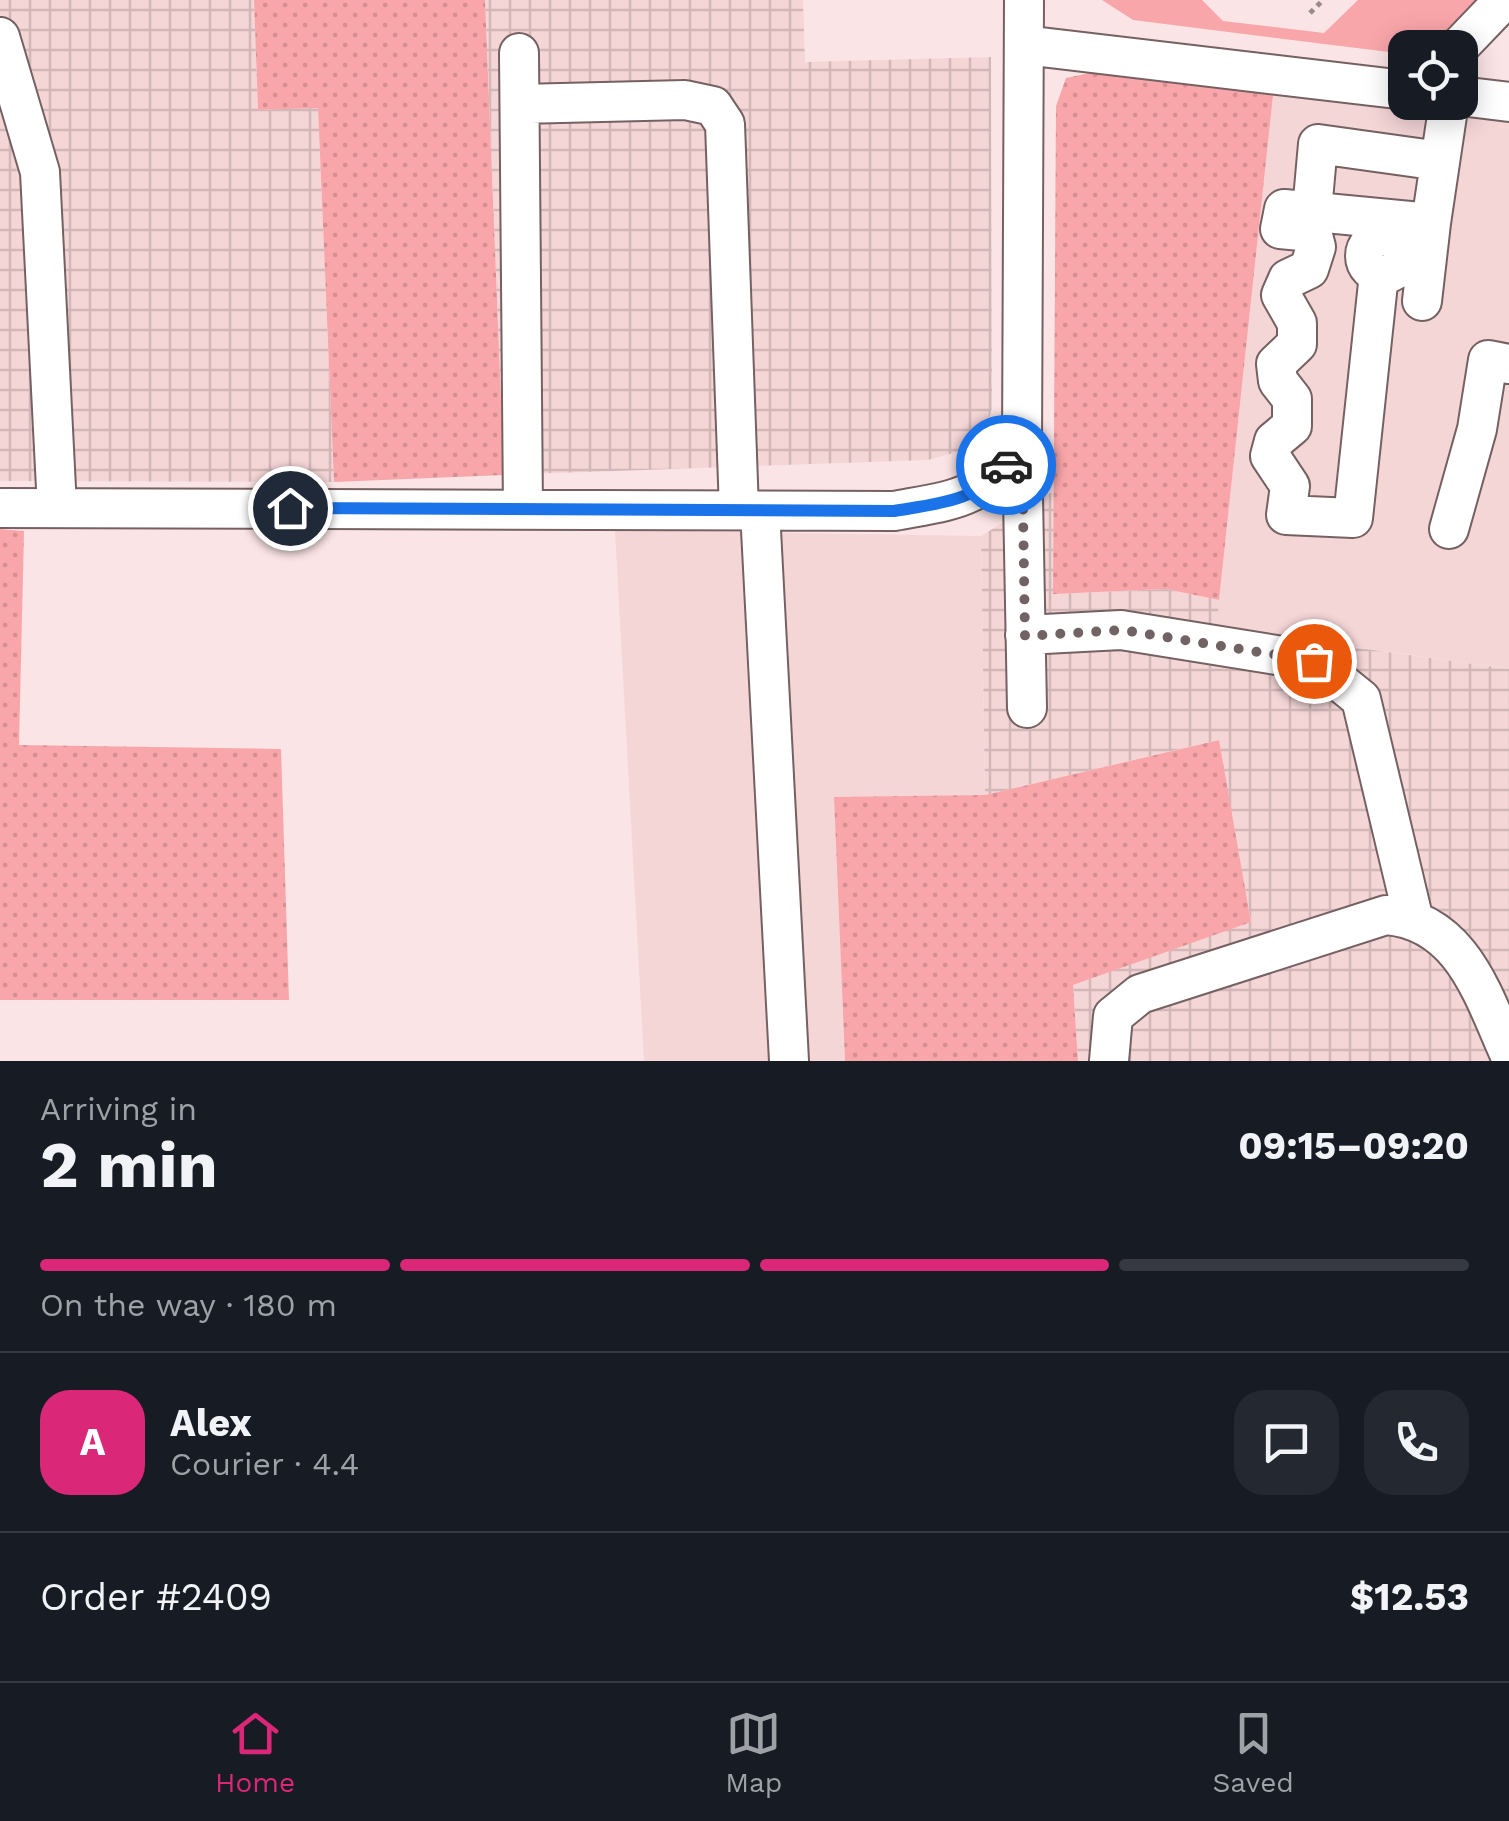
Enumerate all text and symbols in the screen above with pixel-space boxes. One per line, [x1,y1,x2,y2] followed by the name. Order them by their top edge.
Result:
[1388,30,1478,120] map controls
[1388,30,1478,120] button: locate
[956,415,1056,515] courier
[979,438,1034,493] icon: car
[248,466,333,551] pin
[263,481,318,536] icon: home
[1272,619,1357,704] pin
[1287,634,1342,689] icon: bag
[40,1090,197,1128] text: Arriving in
[1238,1124,1469,1168] text: 09:15–09:20
[40,1127,218,1203] text: 2 min
[40,1286,337,1324] text: On the way · 180 m
[1234,1390,1339,1495] button: chat
[1364,1390,1469,1495] button: phone
[170,1401,252,1445] text: Alex
[80,1420,105,1464] text: A
[170,1445,359,1483] text: Courier · 4.4
[40,1575,272,1619] text: Order #2409
[1350,1575,1469,1619] text: $12.53
[215,1706,295,1799] tab: Home
[725,1706,782,1799] tab: Map
[1213,1706,1294,1799] tab: Saved

